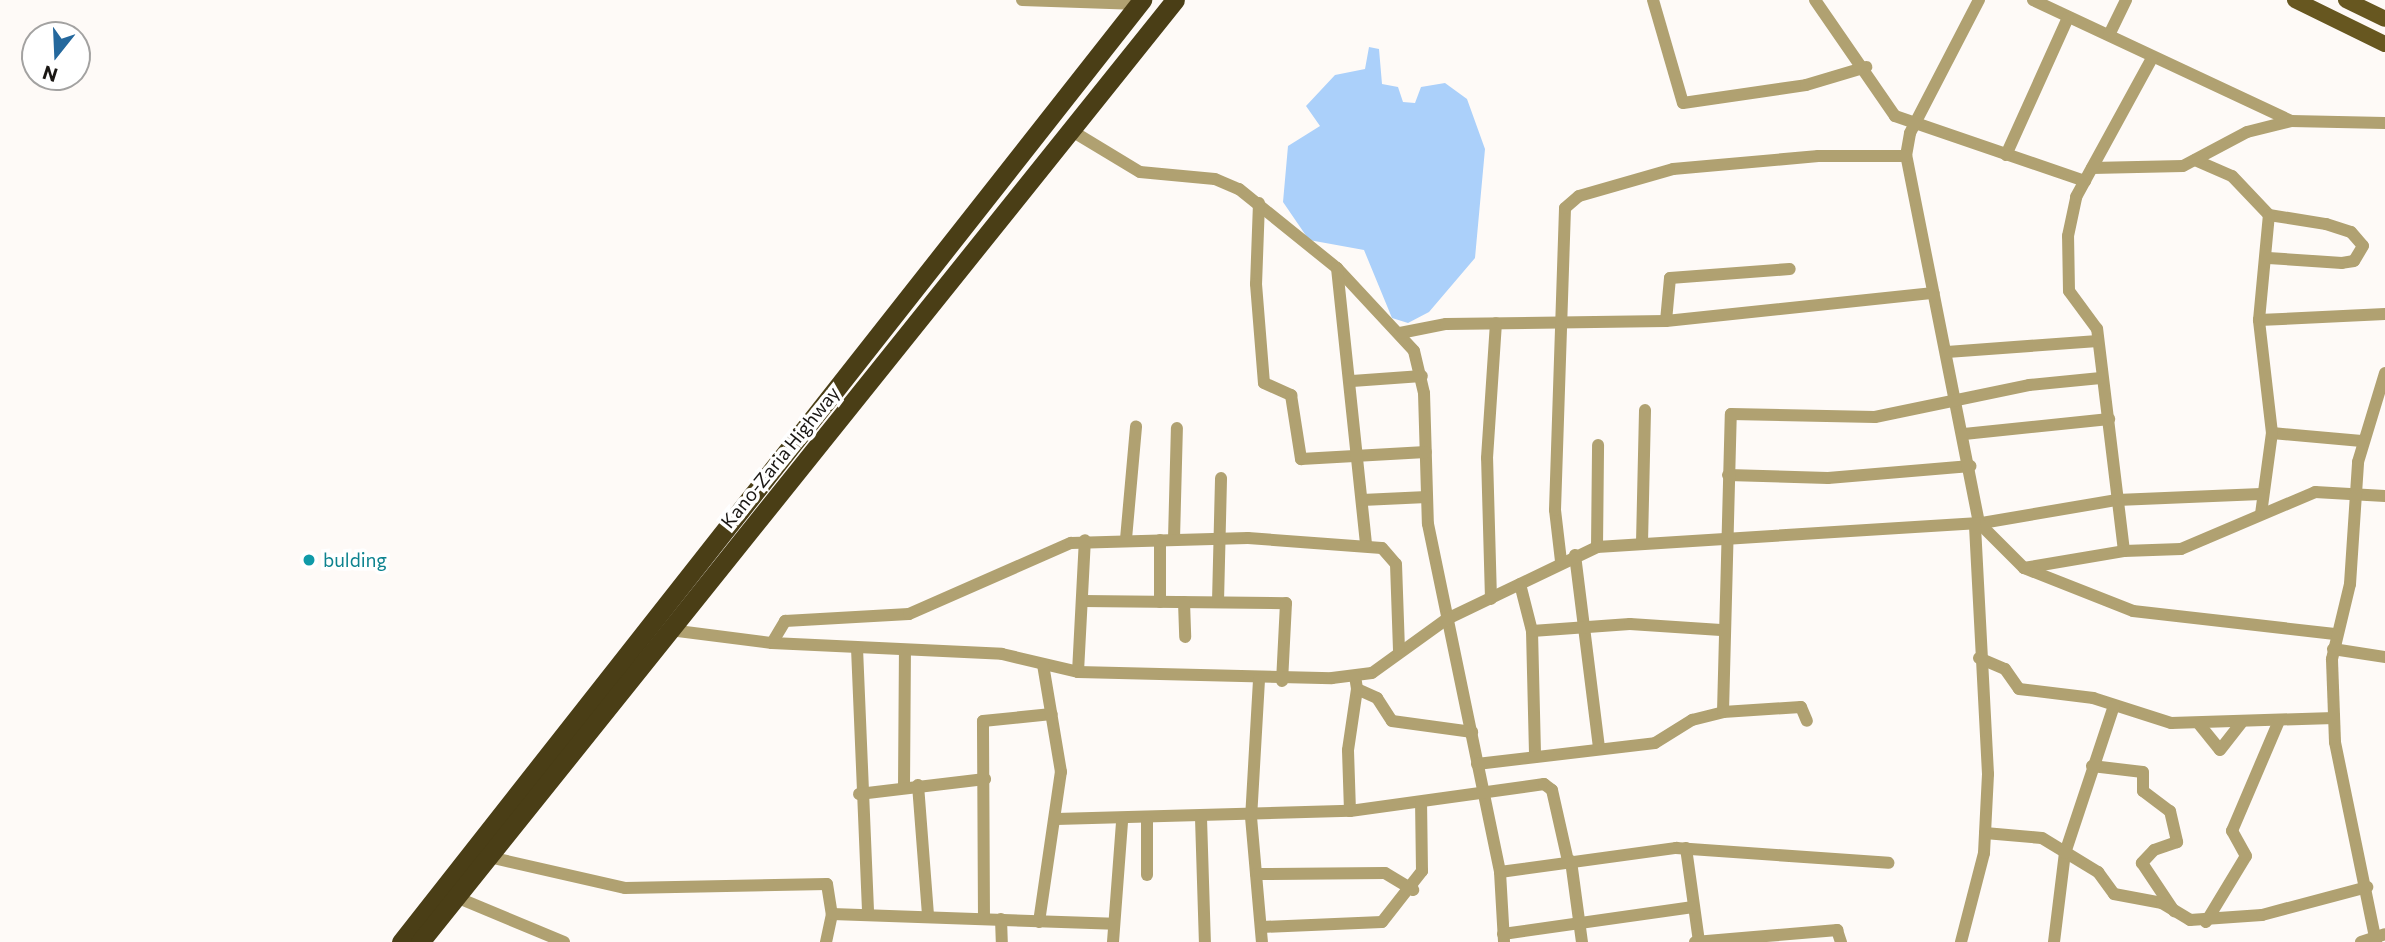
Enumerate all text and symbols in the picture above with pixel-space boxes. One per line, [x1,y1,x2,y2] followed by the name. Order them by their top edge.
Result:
[21,21,91,91] north arrow
[40,61,60,88] text: N
[716,382,844,532] street label: Kano-Zaria Highway
[323,549,387,571] place label: bulding
[301,552,317,568] marker: bulding

